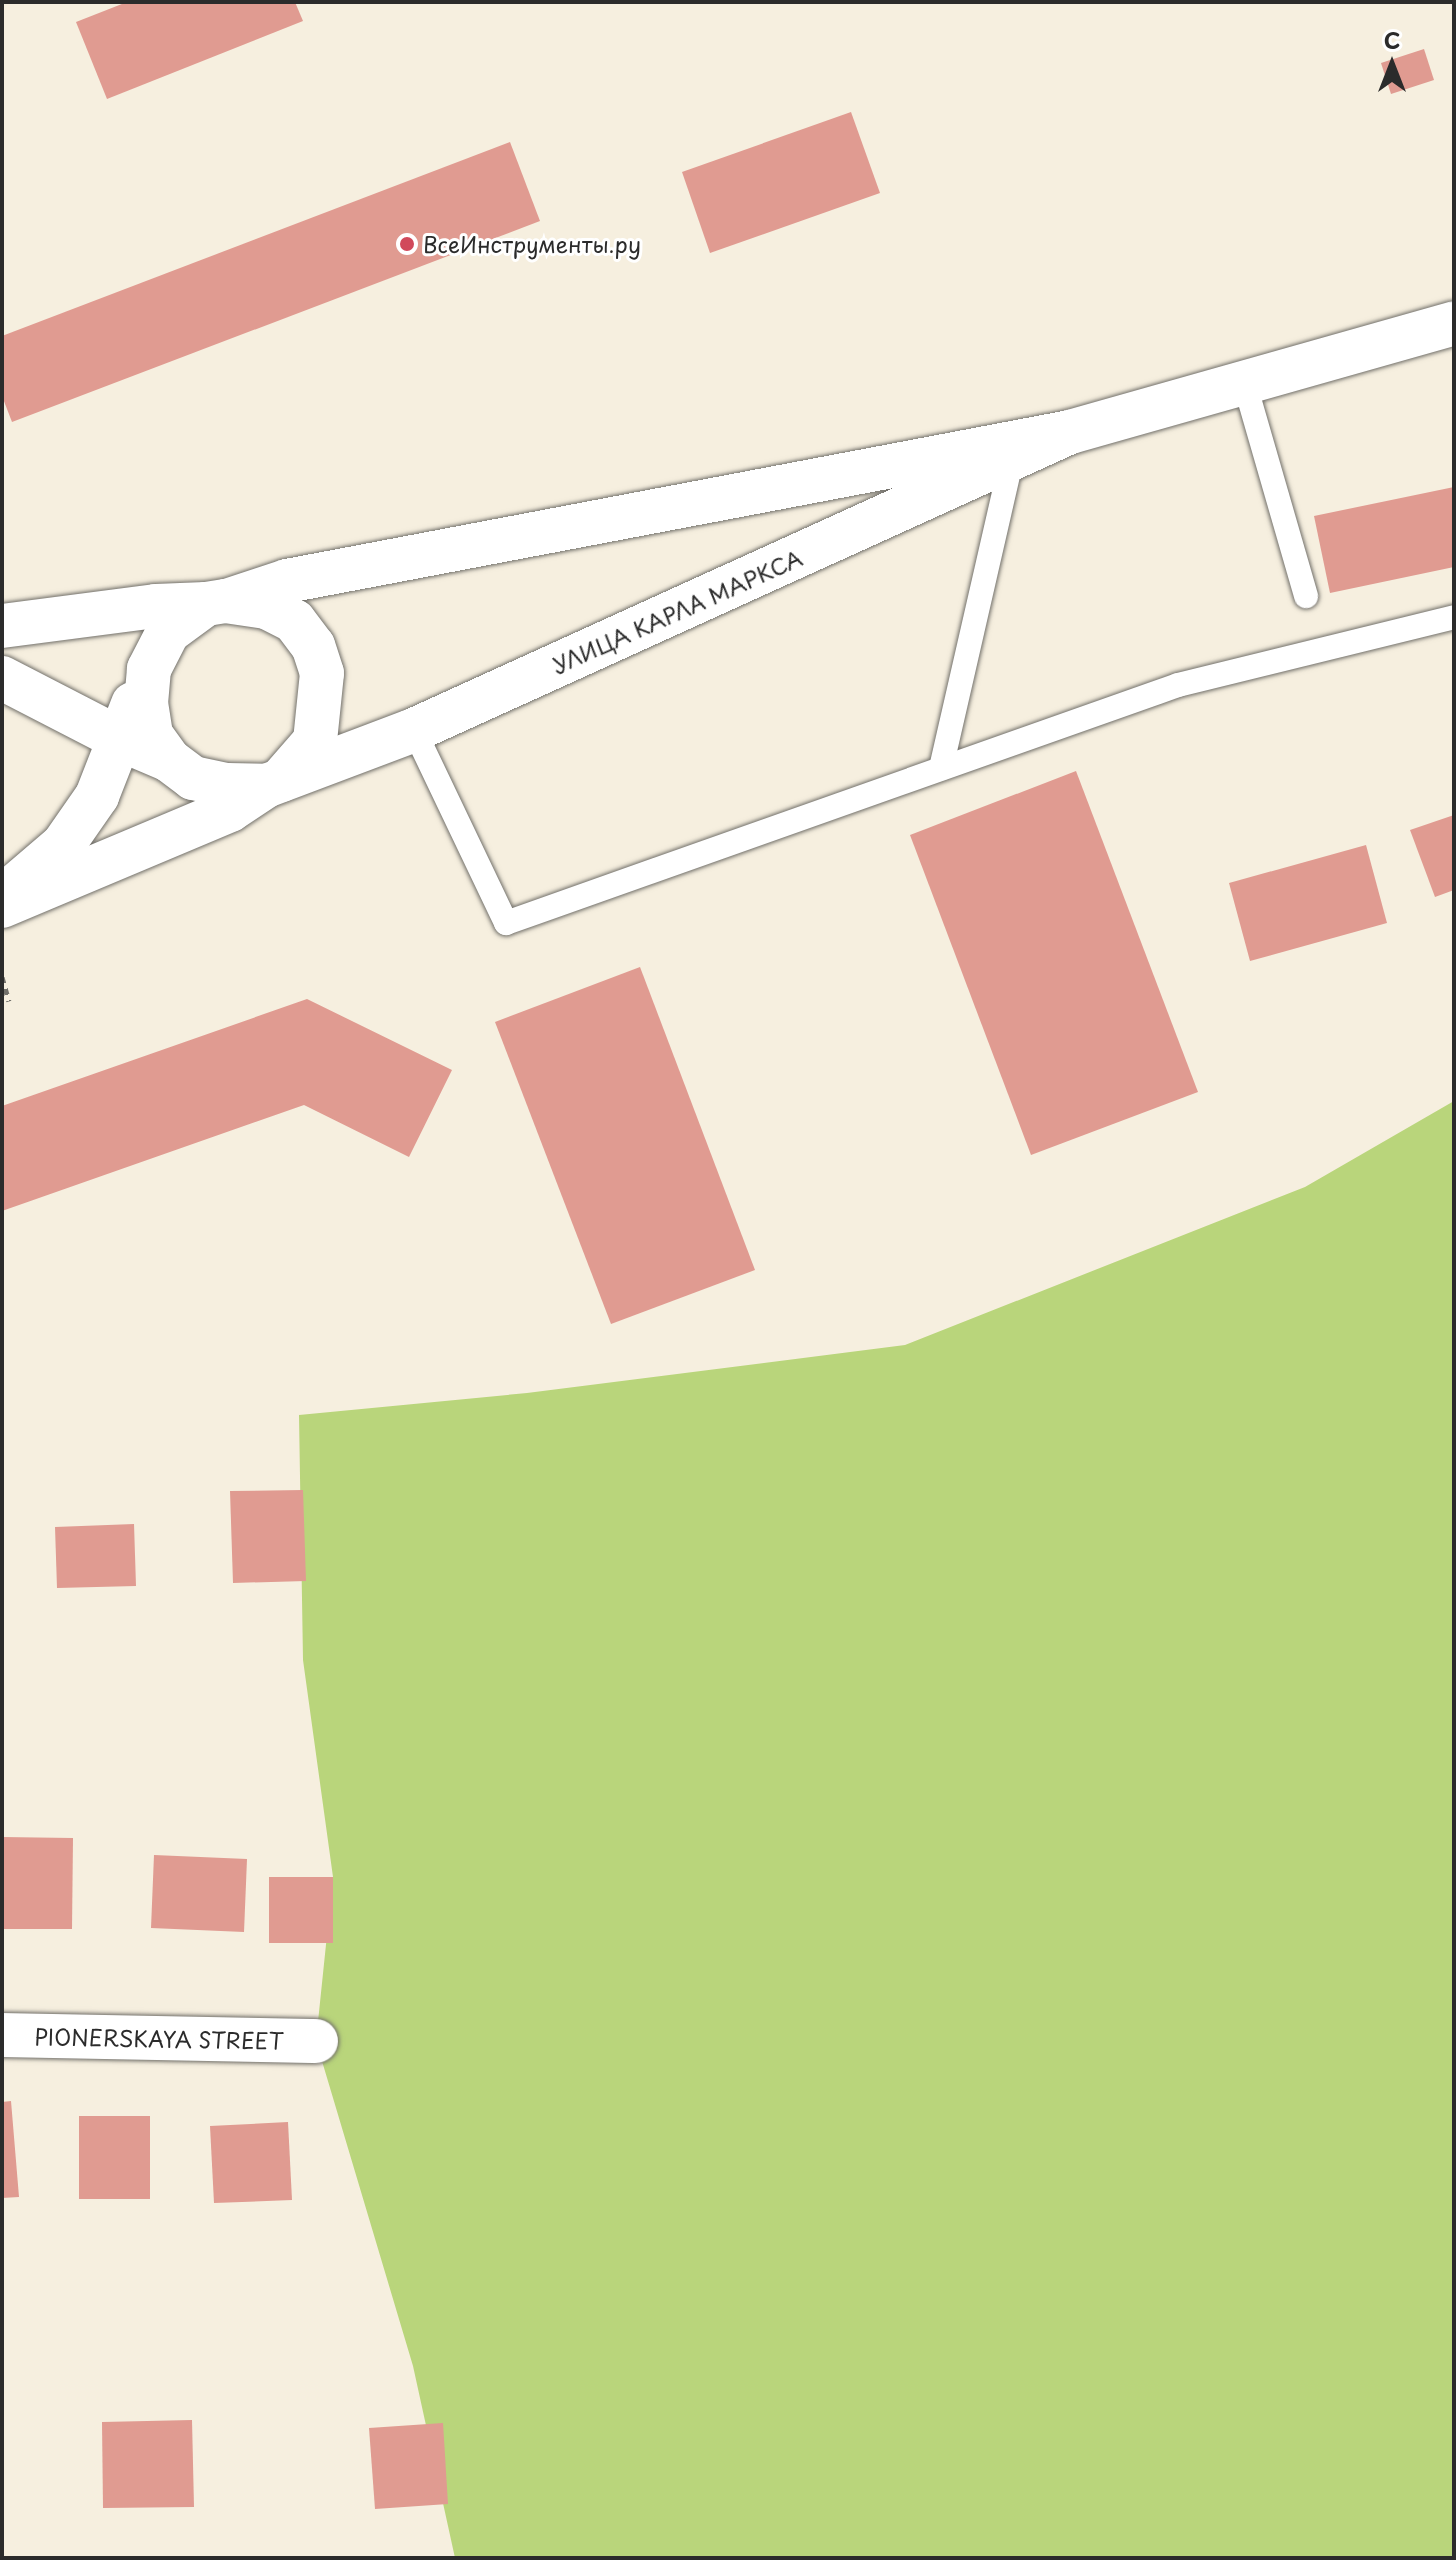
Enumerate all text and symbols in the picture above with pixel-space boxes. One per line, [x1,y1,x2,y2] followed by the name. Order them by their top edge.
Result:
[1384,23,1400,56] text: С
[1352,24,1432,104] north arrow
[423,231,641,257] place label: ВсеИнструменты.ру
[398,235,416,253] marker: ВсеИнструменты.ру
[547,544,807,678] street label: УЛИЦА КАРЛА МАРКСА
[33,2023,285,2053] street label: PIONERSKAYA STREET

